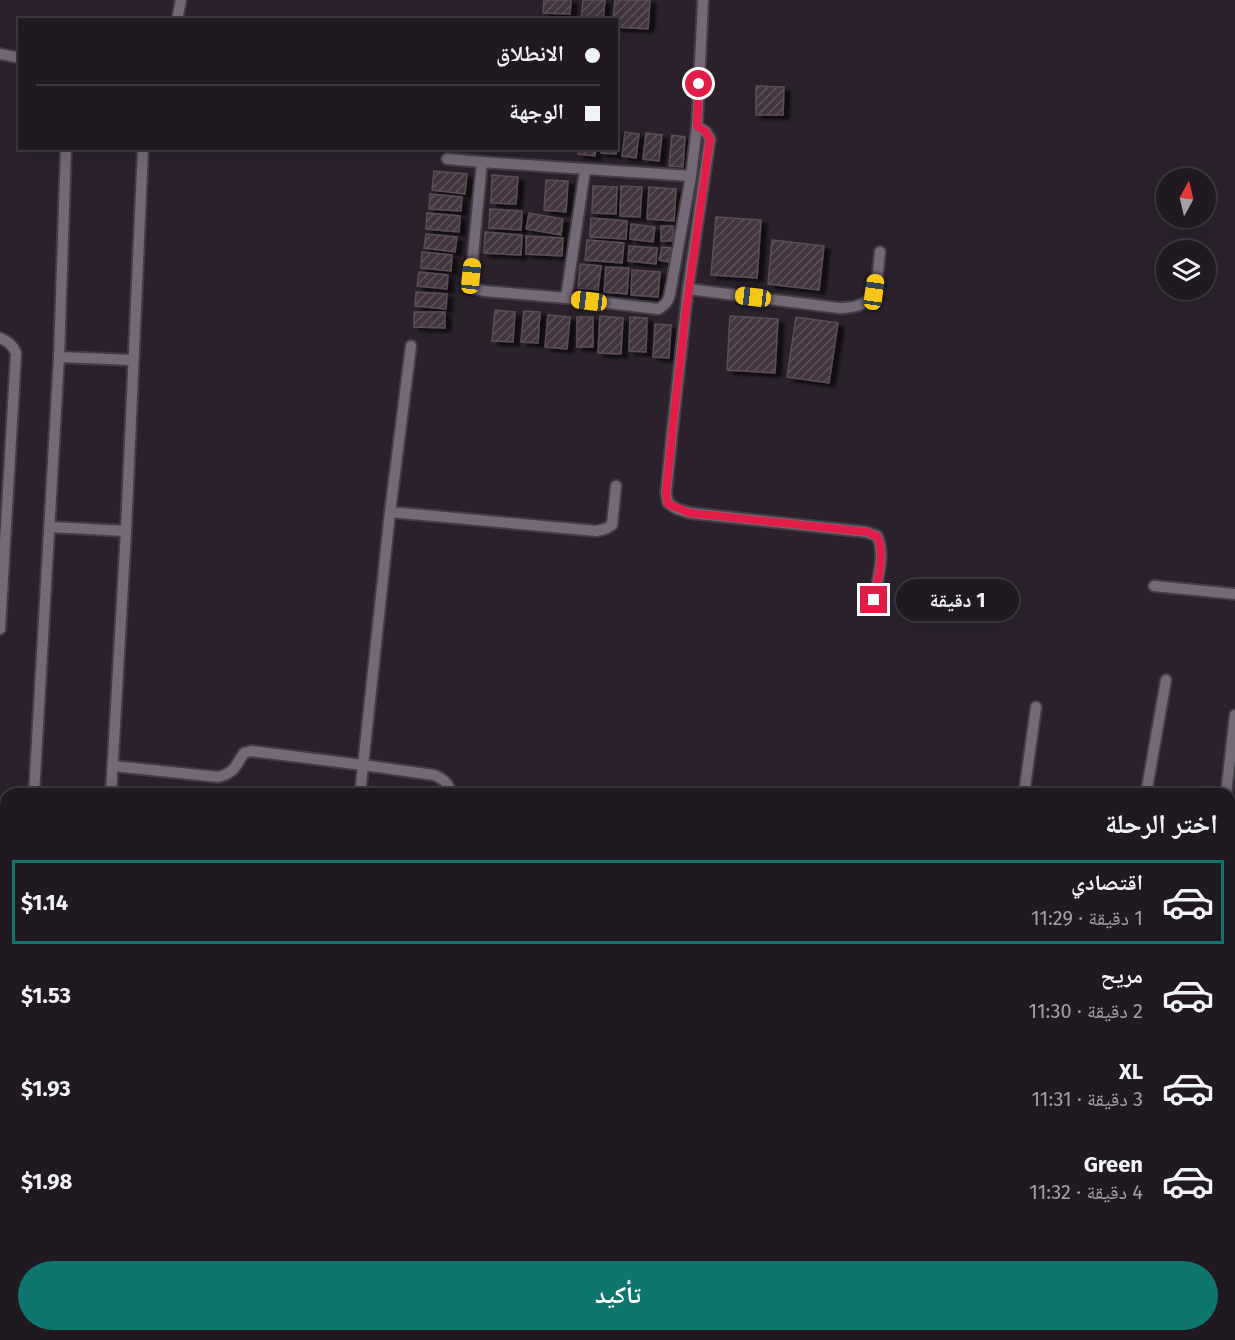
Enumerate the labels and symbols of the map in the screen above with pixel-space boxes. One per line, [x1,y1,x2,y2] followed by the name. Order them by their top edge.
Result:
[685,70,712,97] route start
[1156,168,1216,228] north arrow
[460,257,482,295] car
[863,273,885,311] car
[734,286,772,308] car
[570,290,608,312] car
[895,579,1018,621] callout: 1 دقيقة
[860,586,887,613] route end

